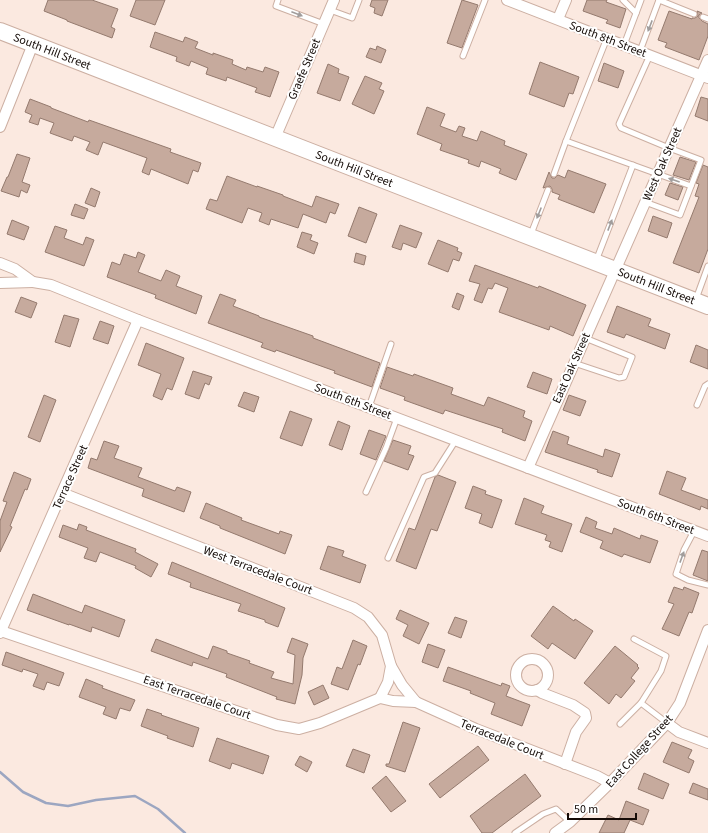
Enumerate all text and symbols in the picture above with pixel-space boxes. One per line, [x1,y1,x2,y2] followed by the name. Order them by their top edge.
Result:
[291,11,303,17] one-way arrow
[567,17,649,62] street label: South 8th Street
[646,20,652,32] one-way arrow
[11,29,93,74] street label: South Hill Street
[284,36,325,102] street label: Graefe Street
[639,125,686,204] street label: West Oak Street
[313,146,395,192] street label: South Hill Street
[668,177,680,183] one-way arrow
[536,208,542,219] one-way arrow
[607,219,613,231] one-way arrow
[615,264,697,309] street label: South Hill Street
[548,330,595,406] street label: East Oak Street
[312,379,394,424] street label: South 6th Street
[49,442,92,512] street label: Terrace Street
[615,494,697,539] street label: South 6th Street
[201,542,315,599] street label: West Terracedale Court
[679,550,685,562] one-way arrow
[141,671,253,724] street label: East Terracedale Court
[602,711,677,792] street label: East College Street
[457,715,546,764] street label: Terracedale Court
[568,795,636,821] scale bar
[574,801,598,818] text: 50 m

